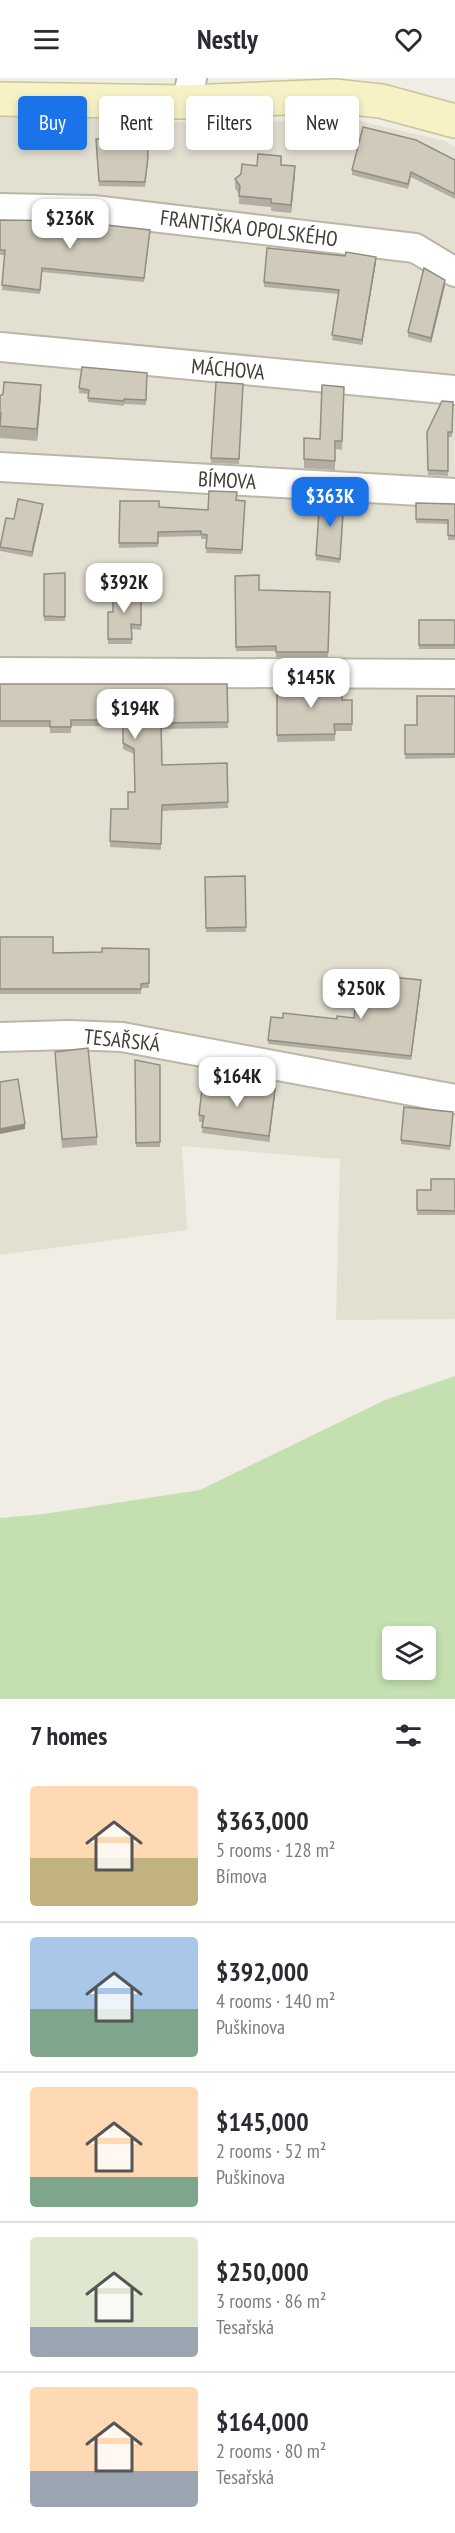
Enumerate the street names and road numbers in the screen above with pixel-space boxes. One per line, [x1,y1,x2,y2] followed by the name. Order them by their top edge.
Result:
[159,204,339,252] street label: FRANTIŠKA OPOLSKÉHO
[190,352,266,386] street label: MÁCHOVA
[197,465,257,495] street label: BÍMOVA
[83,1023,161,1057] street label: TESAŘSKÁ

